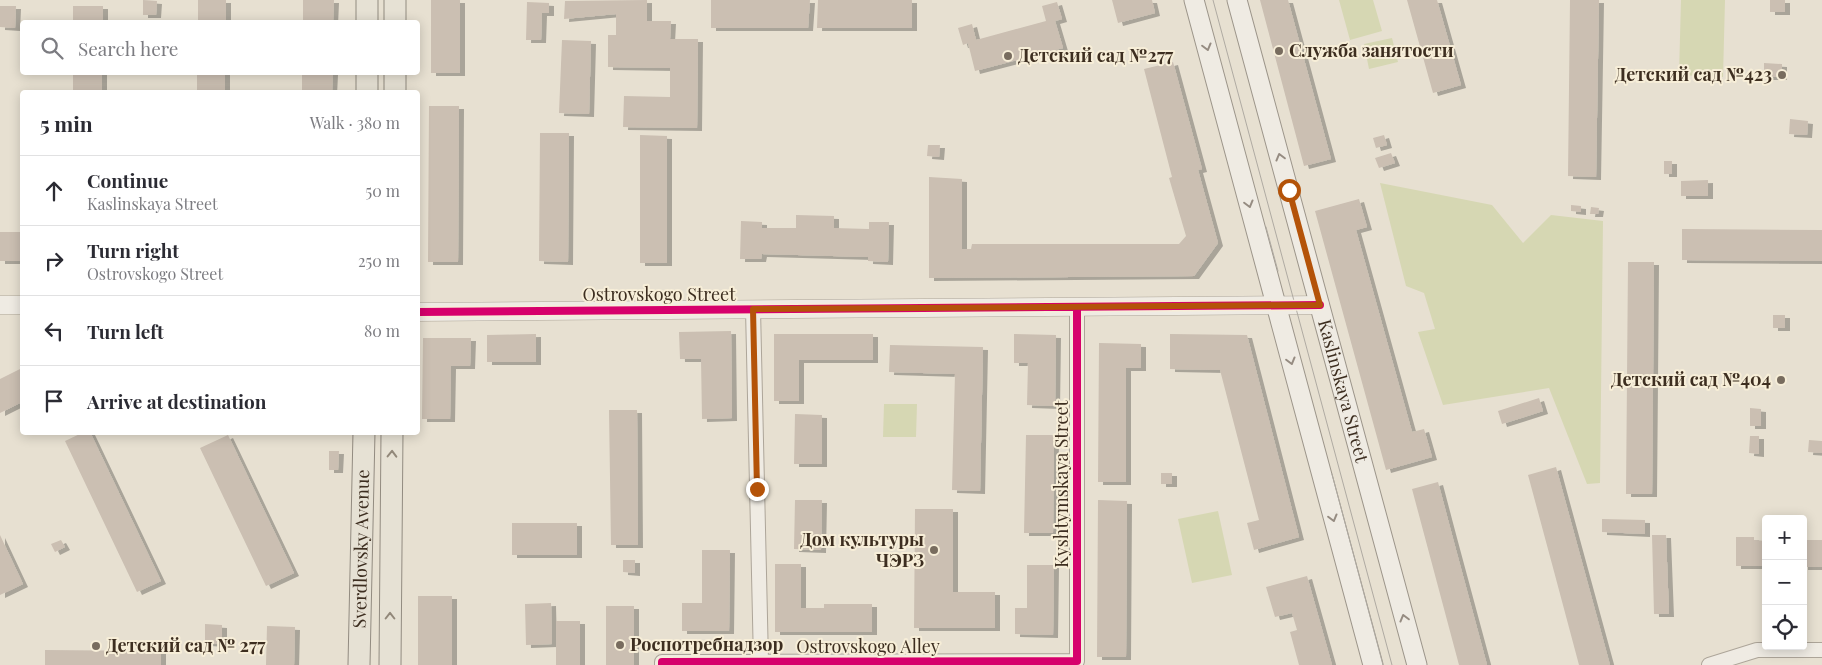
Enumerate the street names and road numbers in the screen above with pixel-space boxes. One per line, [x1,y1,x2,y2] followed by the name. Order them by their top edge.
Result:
[582,282,736,306] street label: Ostrovskogo Street
[1313,316,1375,465] street label: Kaslinskaya Street
[1049,399,1073,568] street label: Kyshtymskaya Street
[347,469,374,629] street label: Sverdlovsky Avenue
[796,634,940,658] street label: Ostrovskogo Alley

